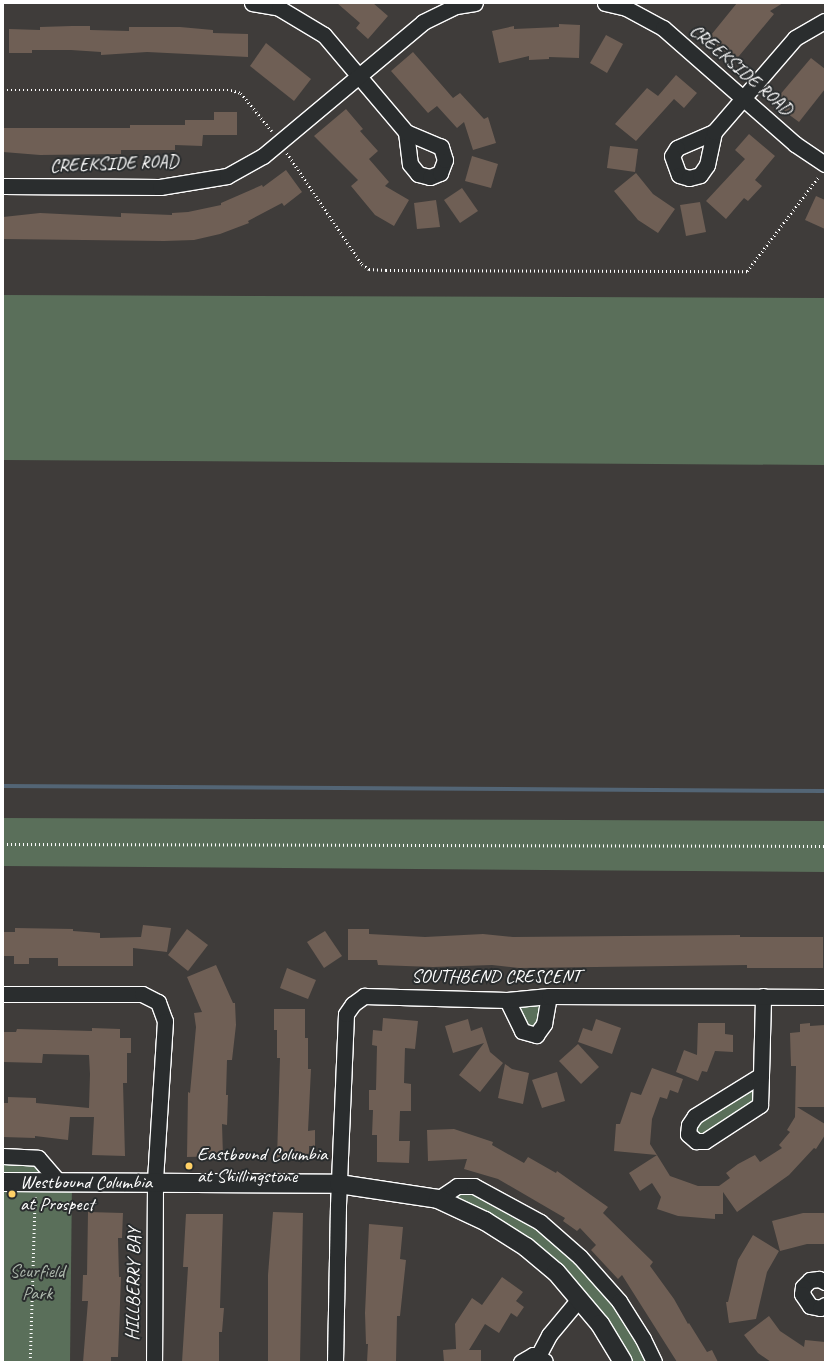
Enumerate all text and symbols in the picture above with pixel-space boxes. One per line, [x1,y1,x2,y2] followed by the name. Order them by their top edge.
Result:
[684,19,798,121] street label: CREEKSIDE ROAD
[48,150,180,178] street label: CREEKSIDE ROAD
[411,966,581,988] street label: SOUTHBEND CRESCENT
[197,1144,328,1188] place label: Eastbound Columbia at Shillingstone
[184,1161,194,1171] marker: Eastbound Columbia at Shillingstone
[20,1172,153,1216] place label: Westbound Columbia at Prospect
[7,1189,17,1199] marker: Westbound Columbia at Prospect
[122,1227,146,1341] street label: HILLBERRY BAY
[9,1261,65,1305] park label: Scurfield Park

